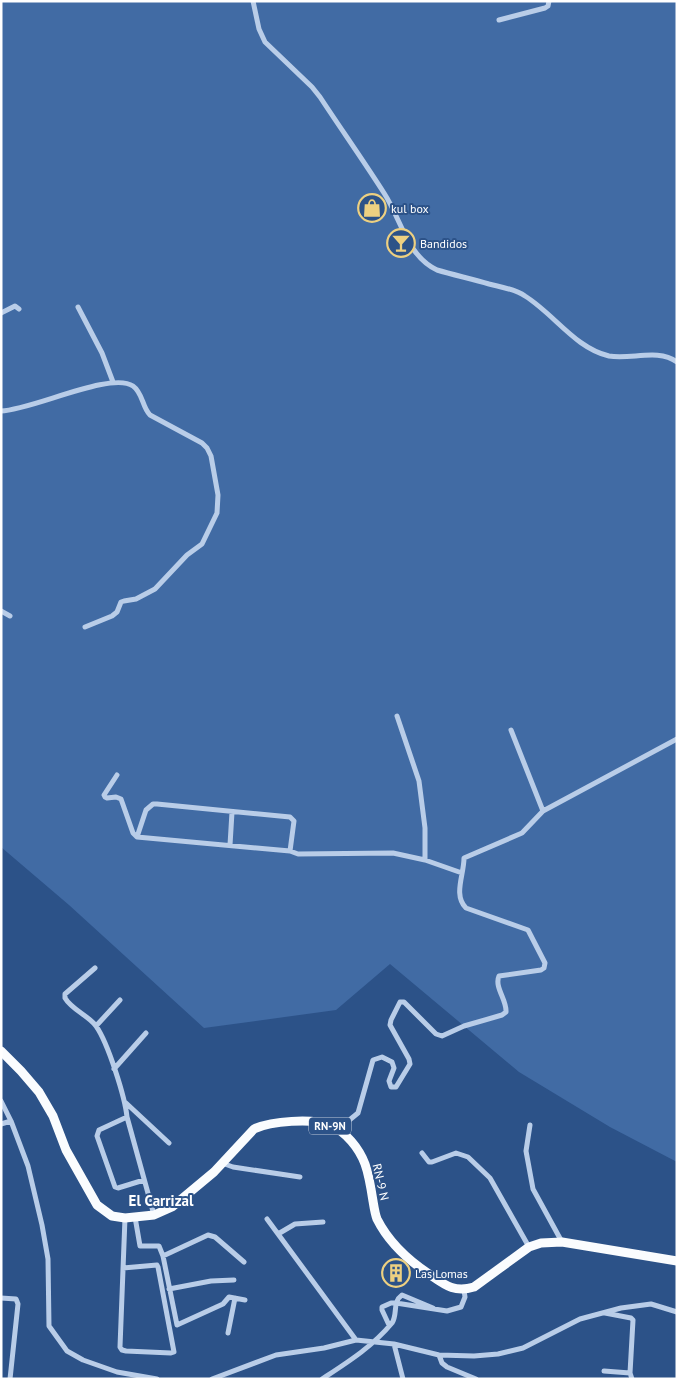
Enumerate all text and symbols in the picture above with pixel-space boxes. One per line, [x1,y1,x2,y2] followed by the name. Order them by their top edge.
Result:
[357,193,387,223] shop icon: kul box
[391,201,429,216] place label: kul box
[386,228,416,258] bar icon: Bandidos
[420,236,467,251] place label: Bandidos
[309,1118,351,1134] road number: RN-9N
[369,1162,393,1202] street label: RN-9 N
[129,1191,194,1210] district label: El Carrizal
[381,1258,411,1288] building icon: Las Lomas
[415,1266,468,1281] place label: Las Lomas

